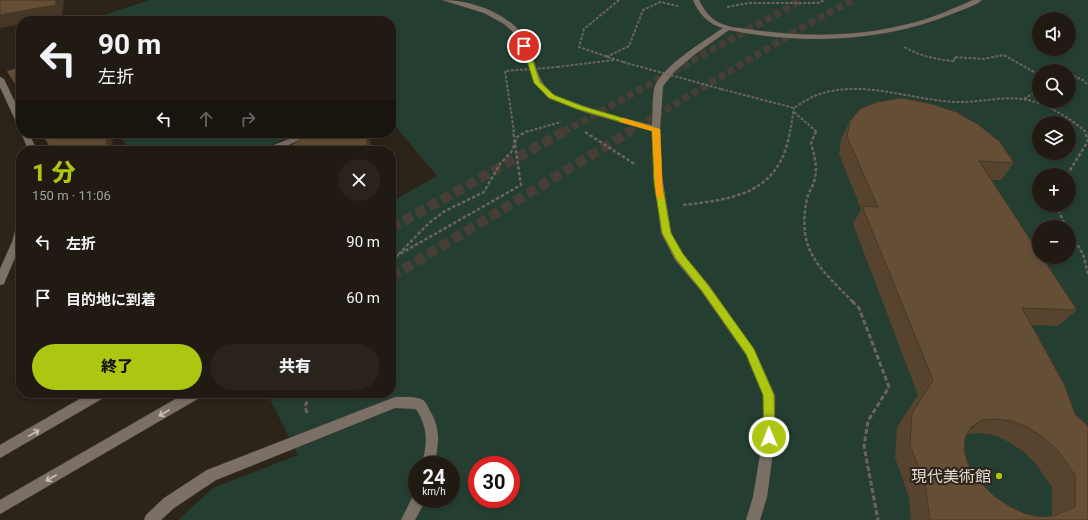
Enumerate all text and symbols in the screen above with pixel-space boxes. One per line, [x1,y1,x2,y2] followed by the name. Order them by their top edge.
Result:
[1032,12,1076,264] map controls
[1032,12,1076,56] button: sound
[98,28,161,61] text: 90 m
[507,29,541,63] pin
[32,32,84,84] icon: left
[513,35,535,57] icon: arrive
[1032,64,1076,108] button: search
[98,66,134,87] text: 左折
[153,108,175,130] icon: left
[195,108,217,130] icon: ahead
[237,108,259,130] icon: right
[1032,116,1076,160] button: layers
[32,159,76,187] text: 1 分
[338,159,380,201] button: close
[1032,168,1076,212] button: +
[32,188,111,203] text: 150 m · 11:06
[1032,220,1076,264] button: −
[32,231,54,253] icon: left
[346,233,380,251] text: 90 m
[66,235,96,253] text: 左折
[32,287,54,309] icon: arrive
[346,289,380,307] text: 60 m
[66,291,156,309] text: 目的地に到着
[32,344,202,390] button: 終了
[210,344,380,390] button: 共有
[158,409,170,417] one-way arrow
[748,416,790,458] position arrow
[28,428,40,436] one-way arrow
[468,456,520,508] speed limit sign: 30
[423,465,445,489] text: 24
[911,467,991,486] place label: 現代美術館
[994,471,1004,481] marker: 現代美術館
[45,474,57,482] one-way arrow
[422,486,446,497] text: km/h

